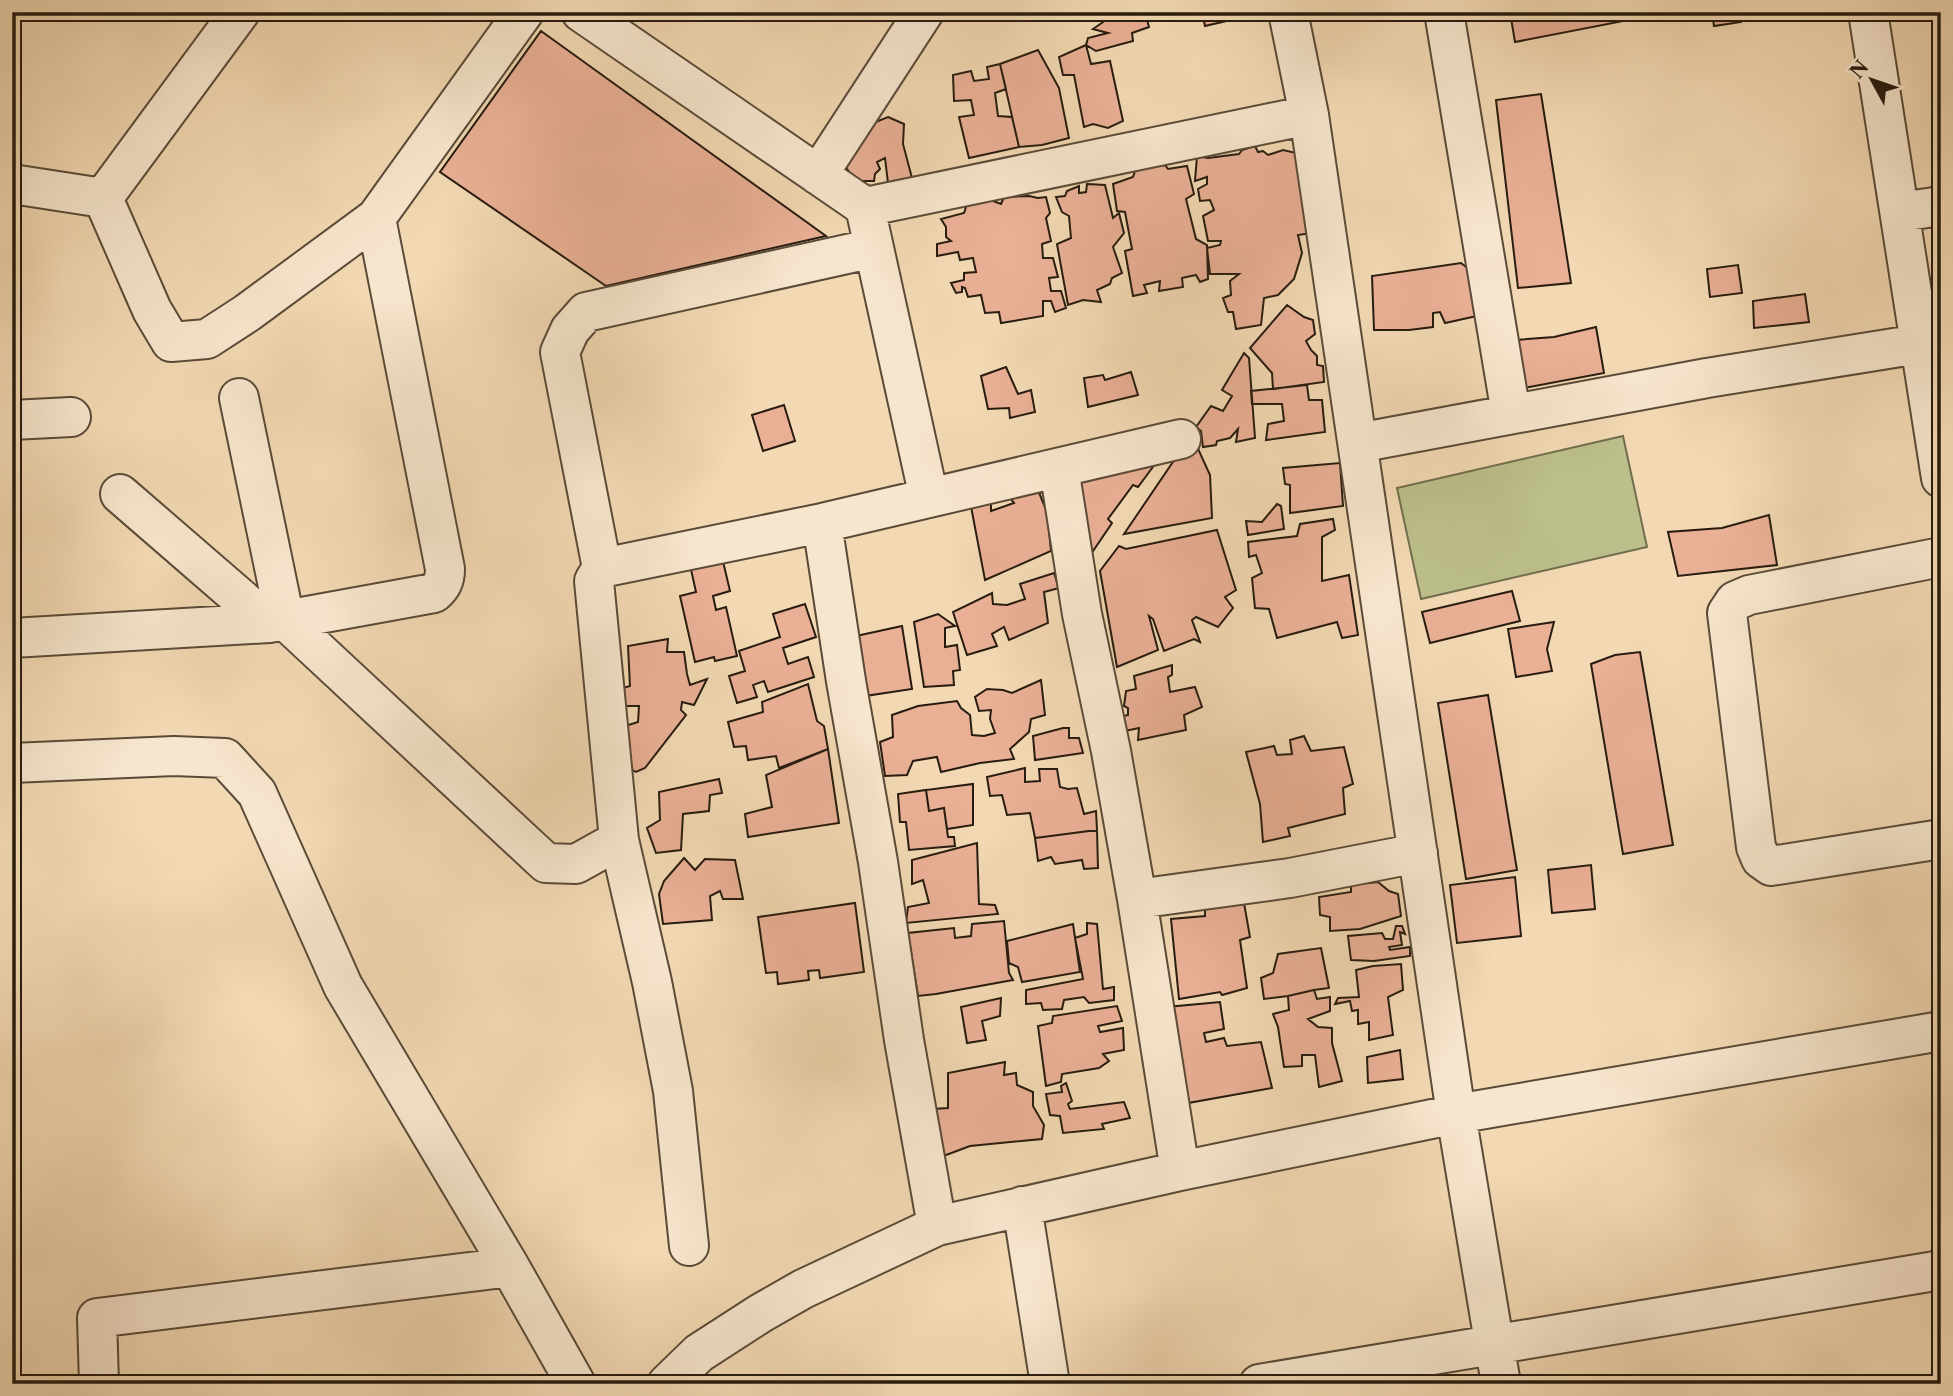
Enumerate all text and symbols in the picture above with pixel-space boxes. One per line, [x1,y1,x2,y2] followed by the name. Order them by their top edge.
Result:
[1838,46,1908,116] north arrow
[1845,56,1873,83] text: N

